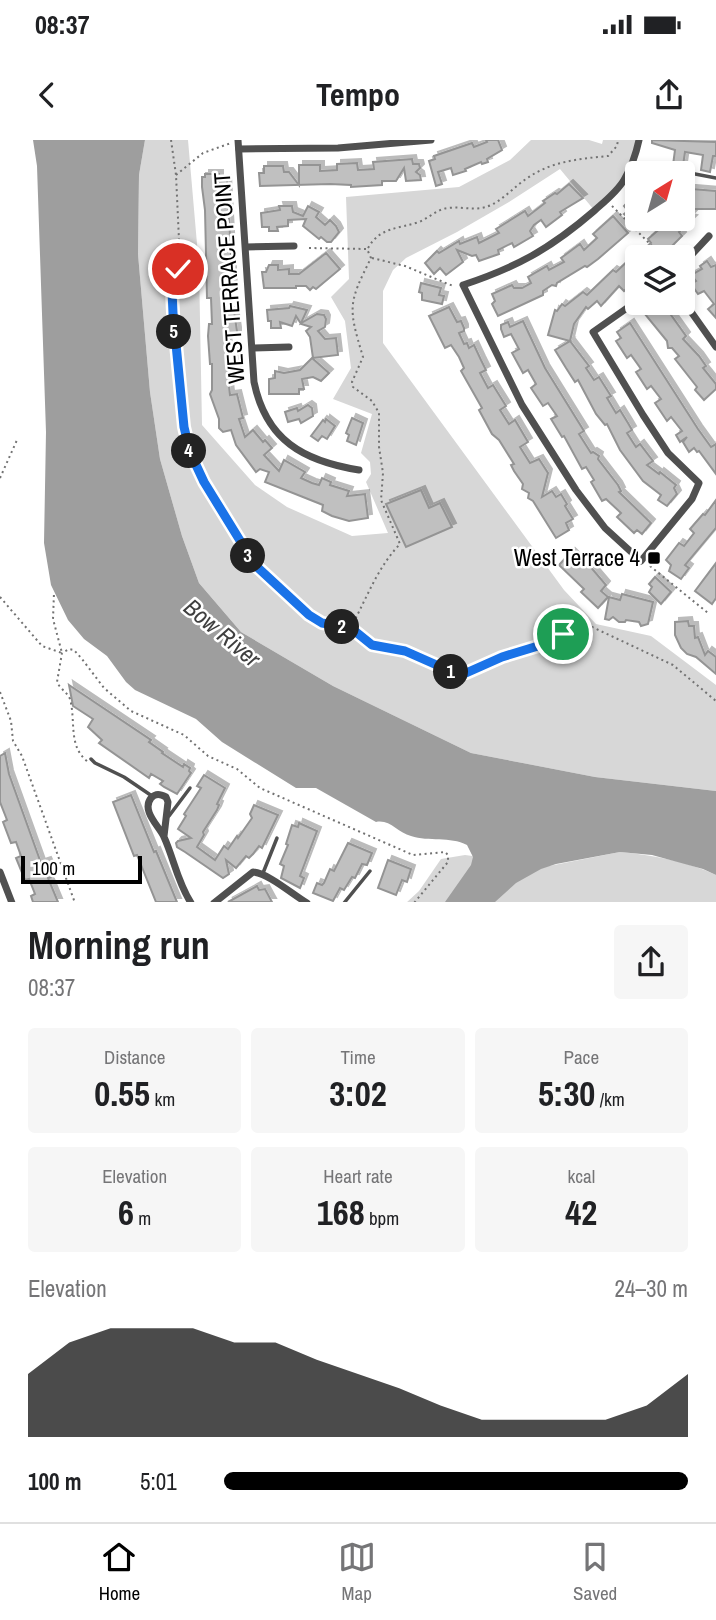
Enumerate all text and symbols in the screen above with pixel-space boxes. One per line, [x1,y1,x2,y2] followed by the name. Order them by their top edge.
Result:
[35,7,90,42] text: 08:37
[316,73,400,116] text: Tempo
[28,76,66,114] icon: back
[650,76,688,114] icon: share
[625,161,695,231] north arrow
[625,161,695,315] map controls
[206,171,251,385] street label: WEST TERRACE POINT
[148,239,208,299] pin
[625,245,695,315] button: layers
[159,250,197,288] icon: check
[156,314,192,350] pin: 5
[169,318,178,344] text: 5
[172,434,206,468] pin: 4
[184,437,193,463] text: 4
[230,538,266,574] pin: 3
[243,542,252,568] text: 3
[514,542,641,573] place label: West Terrace 4
[646,550,662,566] marker: West Terrace 4
[178,591,269,675] water label: Bow River
[533,604,593,664] pin
[324,610,360,644] pin: 2
[337,613,346,639] text: 2
[544,615,582,653] icon: arrive
[434,654,468,690] pin: 1
[446,658,455,684] text: 1
[21,853,142,885] scale bar
[32,855,75,881] text: 100 m
[28,920,210,971] text: Morning run
[614,925,688,999] button: share
[28,972,75,1003] text: 08:37
[104,1044,165,1070] text: Distance
[340,1044,376,1070] text: Time
[564,1044,599,1070] text: Pace
[94,1070,150,1117] text: 0.55
[329,1070,387,1117] text: 3:02
[538,1070,595,1117] text: 5:30
[150,1086,175,1112] text: km
[595,1086,625,1112] text: /km
[102,1163,167,1189] text: Elevation
[323,1163,393,1189] text: Heart rate
[567,1163,595,1189] text: kcal
[118,1189,134,1236] text: 6
[317,1189,365,1236] text: 168
[565,1189,597,1236] text: 42
[134,1205,151,1231] text: m
[365,1205,399,1231] text: bpm
[28,1273,107,1304] text: Elevation
[615,1273,688,1304] text: 24–30 m
[28,1466,81,1497] text: 100 m
[140,1466,177,1497] text: 5:01
[99,1538,140,1606] tab: Home
[338,1538,376,1606] tab: Map
[573,1538,617,1606] tab: Saved

